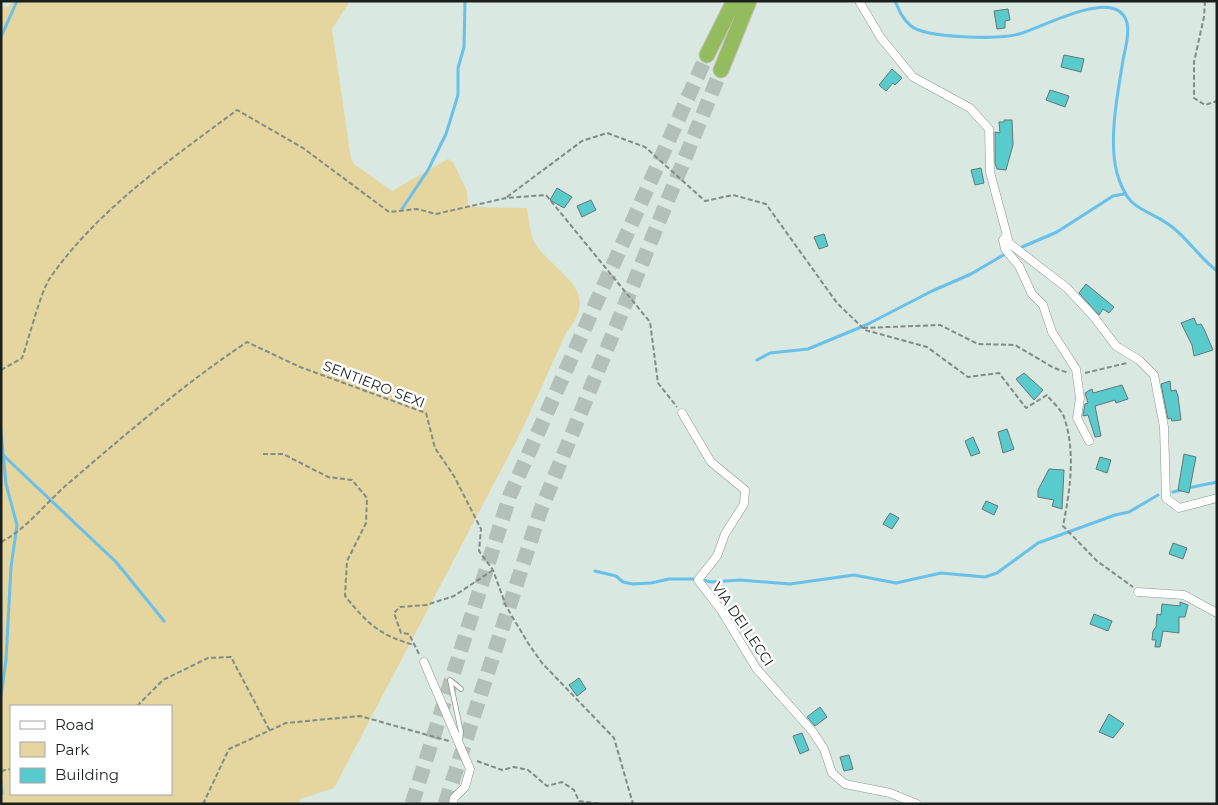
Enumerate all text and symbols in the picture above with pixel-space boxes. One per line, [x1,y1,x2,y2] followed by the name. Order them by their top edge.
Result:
[321,356,427,412] street label: SENTIERO SEXI
[708,579,778,669] street label: VIA DEI LECCI
[10,705,172,795] legend
[55,715,94,734] text: Road
[55,740,89,759] text: Park
[55,765,119,784] text: Building

